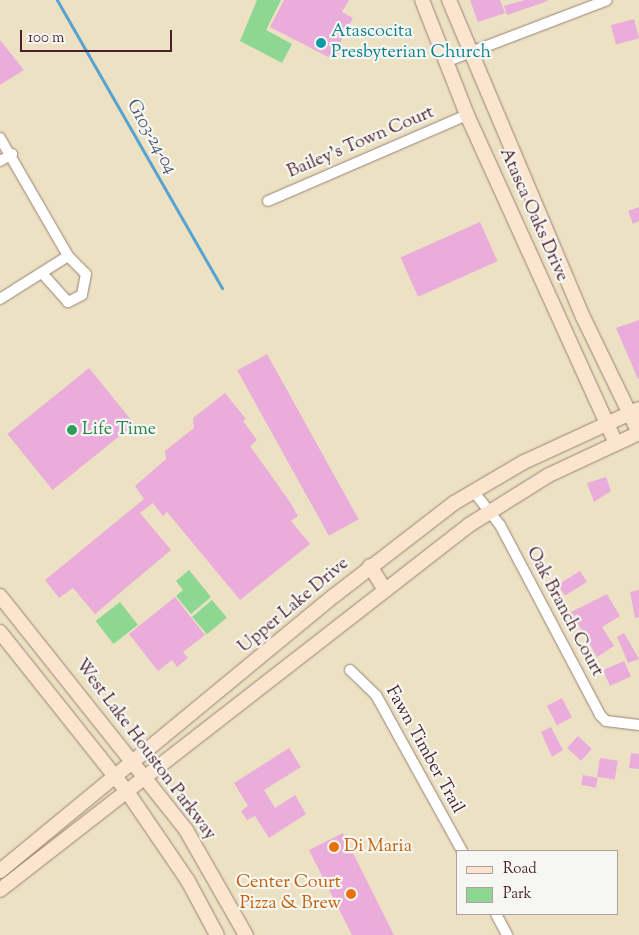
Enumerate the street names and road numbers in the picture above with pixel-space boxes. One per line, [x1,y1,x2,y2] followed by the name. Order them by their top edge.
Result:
[284,102,438,184] street label: Bailey's Town Court
[494,145,572,285] street label: Atasca Oaks Drive
[521,543,607,681] street label: Oak Branch Court
[234,554,354,658] street label: Upper Lake Drive
[70,655,220,845] street label: West Lake Houston Parkway
[380,683,468,817] street label: Fawn Timber Trail

